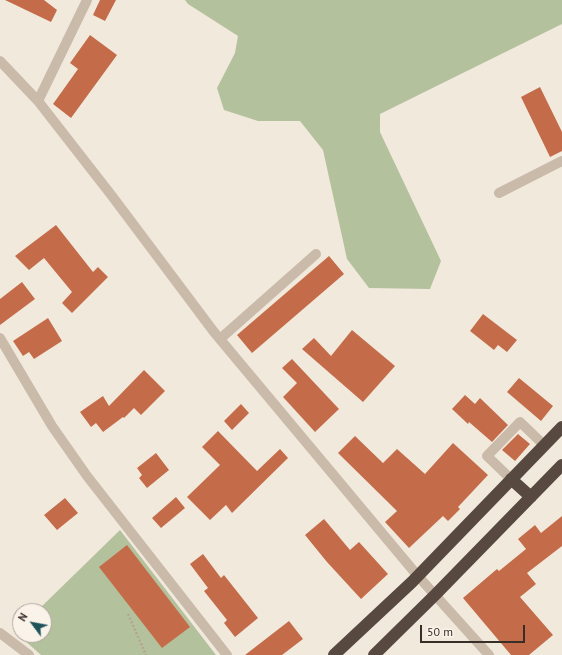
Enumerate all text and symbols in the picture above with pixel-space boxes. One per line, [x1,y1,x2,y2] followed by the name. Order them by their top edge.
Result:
[12,603,52,643] north arrow
[15,610,31,624] text: N
[422,617,527,643] scale bar
[427,624,453,639] text: 50 m

